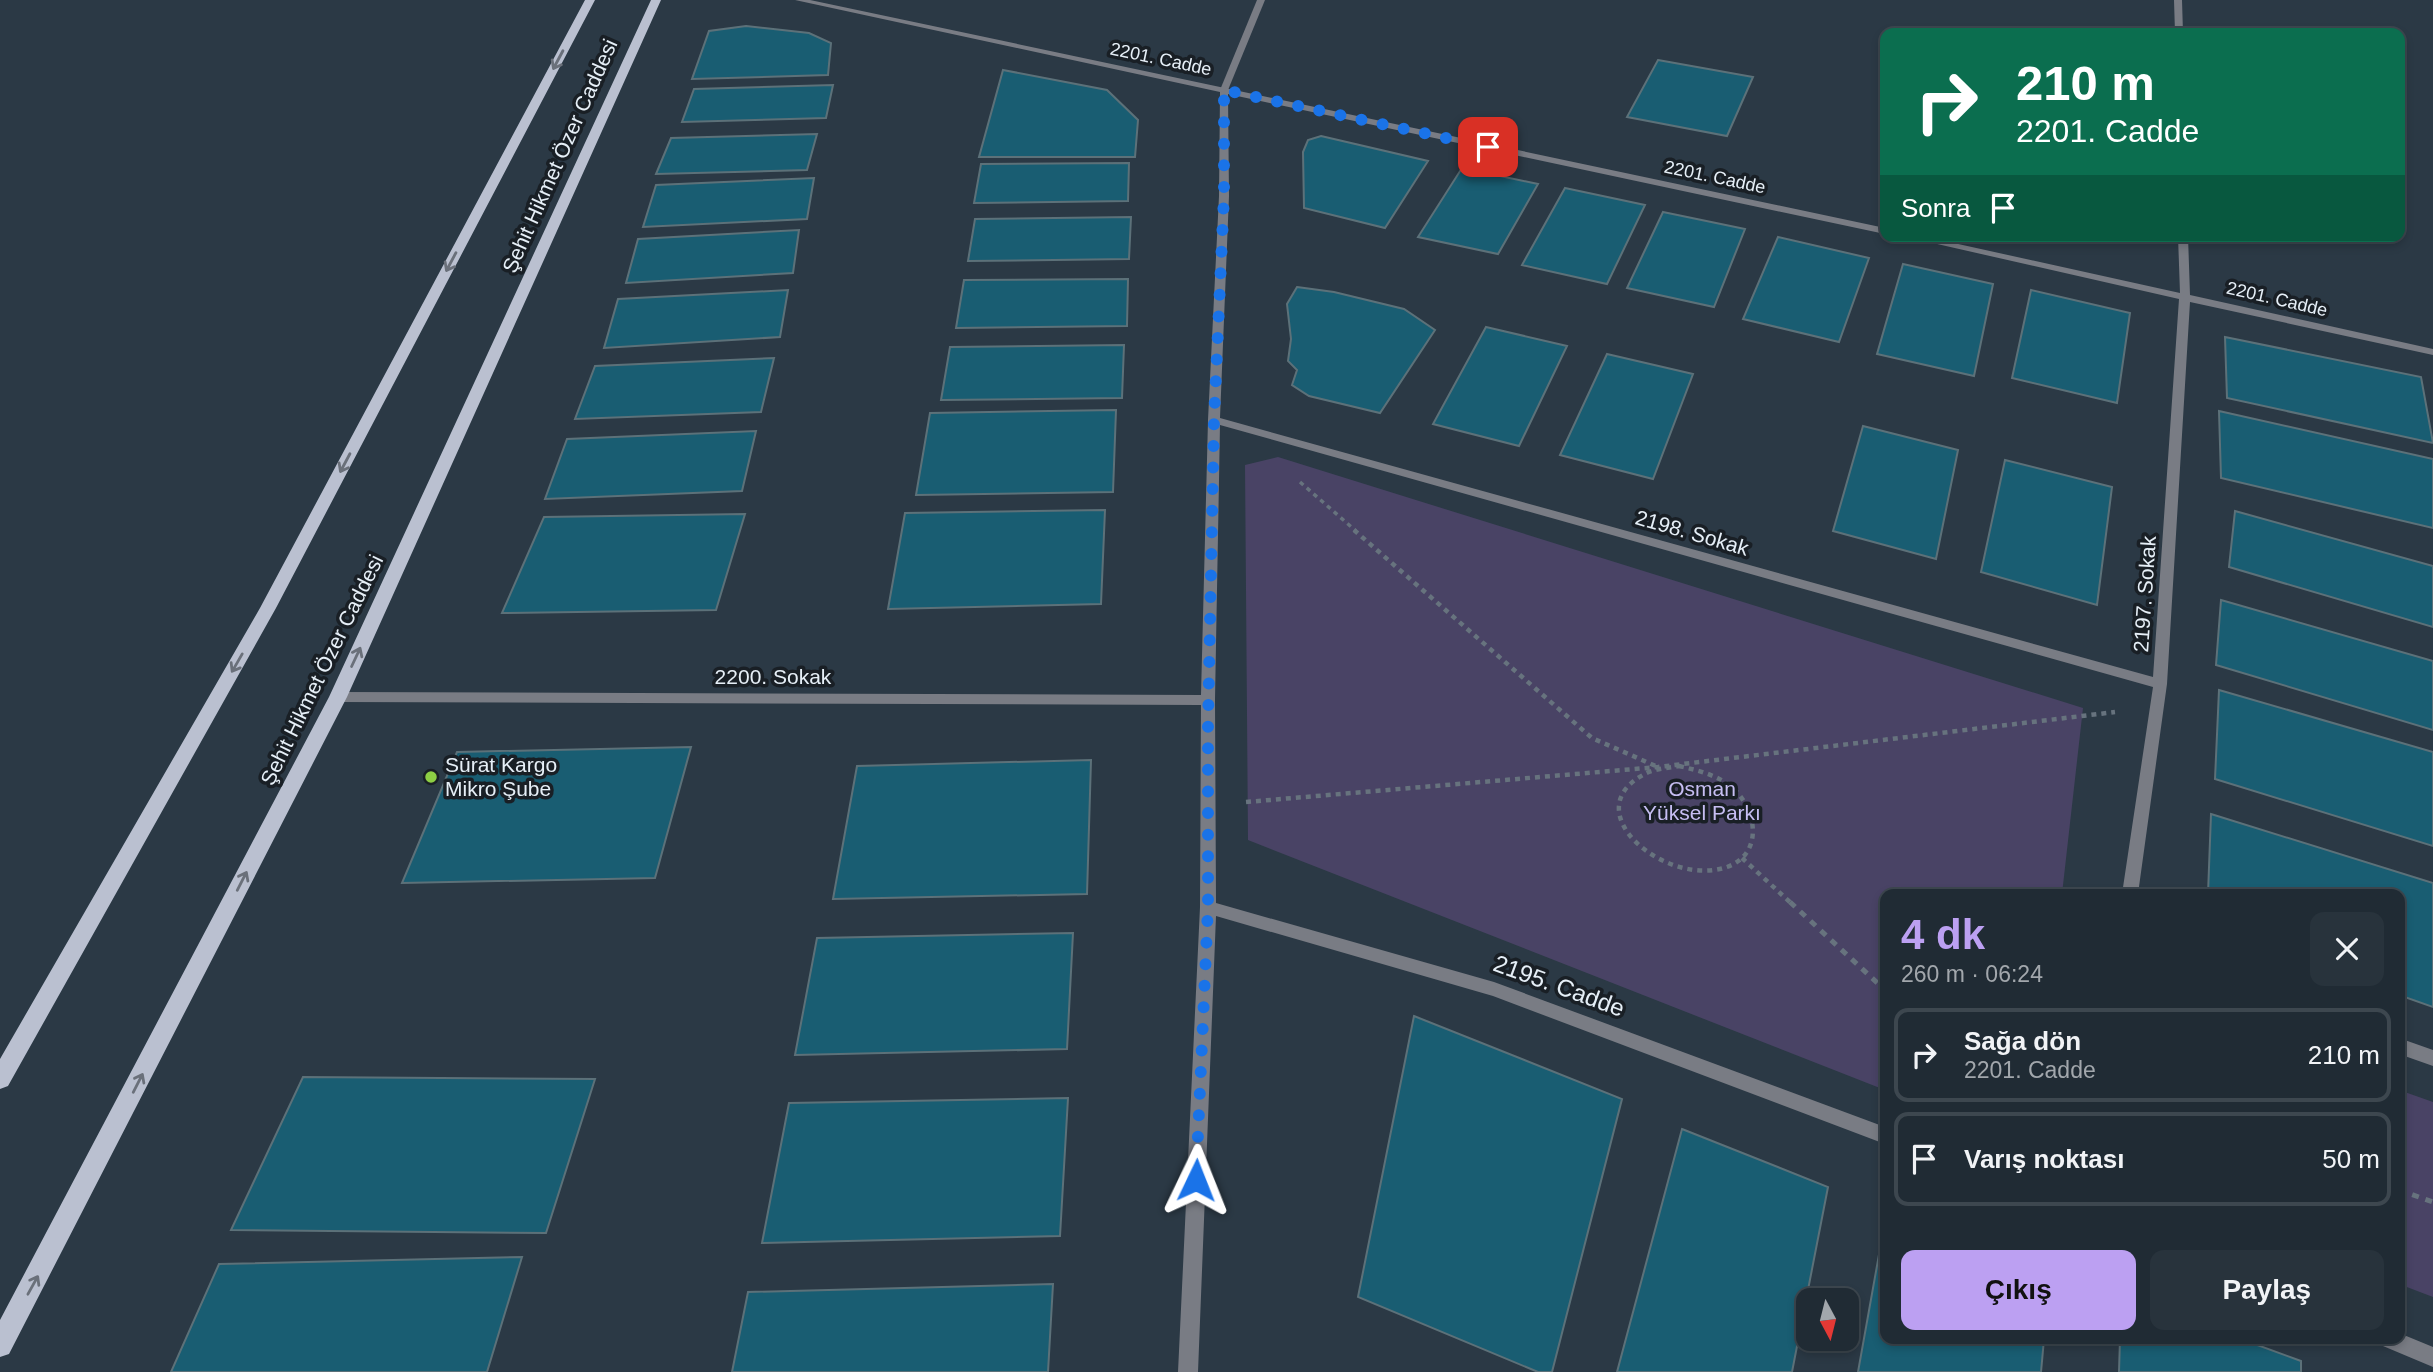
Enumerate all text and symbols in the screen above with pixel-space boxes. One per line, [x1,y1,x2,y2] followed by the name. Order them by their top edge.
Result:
[498,35,622,276] street label: Şehit Hikmet Özer Caddesi
[1109,39,1213,79] street label: 2201. Cadde
[550,50,564,70] one-way arrow
[1901,56,1992,147] icon: right
[2016,56,2155,110] text: 210 m
[2016,113,2199,149] text: 2201. Cadde
[1458,117,1518,177] pin
[1469,128,1507,166] icon: arrive
[1663,157,1767,197] street label: 2201. Cadde
[1984,189,2022,227] icon: arrive
[1901,193,1970,223] text: Sonra
[444,251,458,271] one-way arrow
[2225,278,2329,320] street label: 2201. Cadde
[338,452,351,473] one-way arrow
[1633,505,1752,560] street label: 2198. Sokak
[2129,534,2160,653] street label: 2197. Sokak
[256,551,387,789] street label: Şehit Hikmet Özer Caddesi
[350,647,363,668] one-way arrow
[230,652,243,673] one-way arrow
[715,665,832,688] street label: 2200. Sokak
[445,753,557,800] place label: Sürat Kargo Mikro Şube
[423,769,439,785] marker: Sürat Kargo Mikro Şube
[1643,777,1761,824] park label: Osman Yüksel Parkı
[236,872,250,892] one-way arrow
[1901,911,1985,958] text: 4 dk
[2310,912,2384,986] button: close
[1490,949,1628,1022] street label: 2195. Cadde
[1901,961,2043,987] text: 260 m · 06:24
[1964,1026,2081,1056] text: Sağa dön
[1905,1036,1943,1074] icon: right
[2308,1040,2380,1070] text: 210 m
[1964,1057,2096,1083] text: 2201. Cadde
[131,1074,145,1094] one-way arrow
[1905,1140,1943,1178] icon: arrive
[1159,1143,1233,1217] position arrow
[1964,1144,2124,1174] text: Varış noktası
[2322,1144,2380,1174] text: 50 m
[1901,1250,2136,1330] button: Çıkış
[2150,1250,2384,1330] button: Paylaş
[26,1276,40,1296] one-way arrow
[1796,1288,1858,1351] north arrow
[1796,1288,1859,1351] map controls

